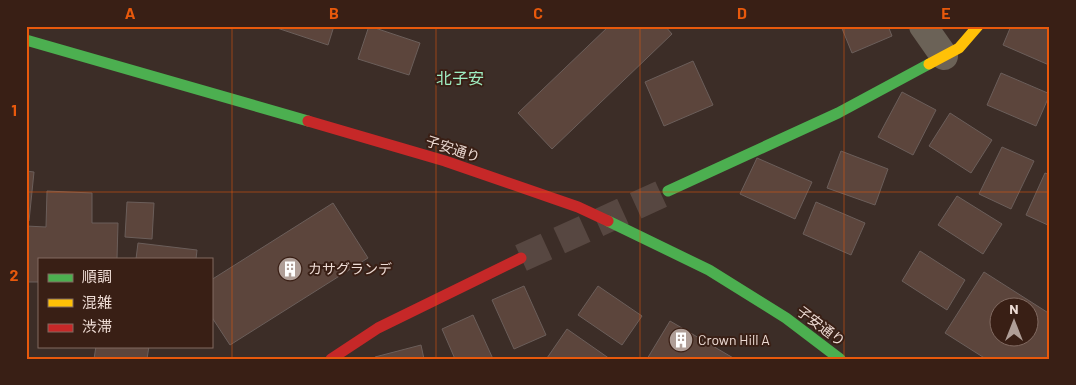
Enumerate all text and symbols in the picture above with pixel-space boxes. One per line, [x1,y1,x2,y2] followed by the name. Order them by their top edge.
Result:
[125,3,136,22] text: A
[329,3,339,22] text: B
[533,3,543,22] text: C
[737,3,747,22] text: D
[941,3,951,22] text: E
[436,68,484,87] district label: 北子安
[11,100,17,119] text: 1
[424,132,482,165] street label: 子安通り
[277,256,303,282] building icon: カサグランデ
[38,258,212,348] legend
[308,260,392,277] place label: カサグランデ
[10,265,19,284] text: 2
[82,267,112,285] text: 順調
[82,293,112,311] text: 混雑
[988,298,1038,348] north arrow
[1009,300,1019,317] text: N
[794,302,849,349] street label: 子安通り
[82,317,112,335] text: 渋滞
[668,327,694,353] building icon: Crown Hill A
[698,331,770,348] place label: Crown Hill A

